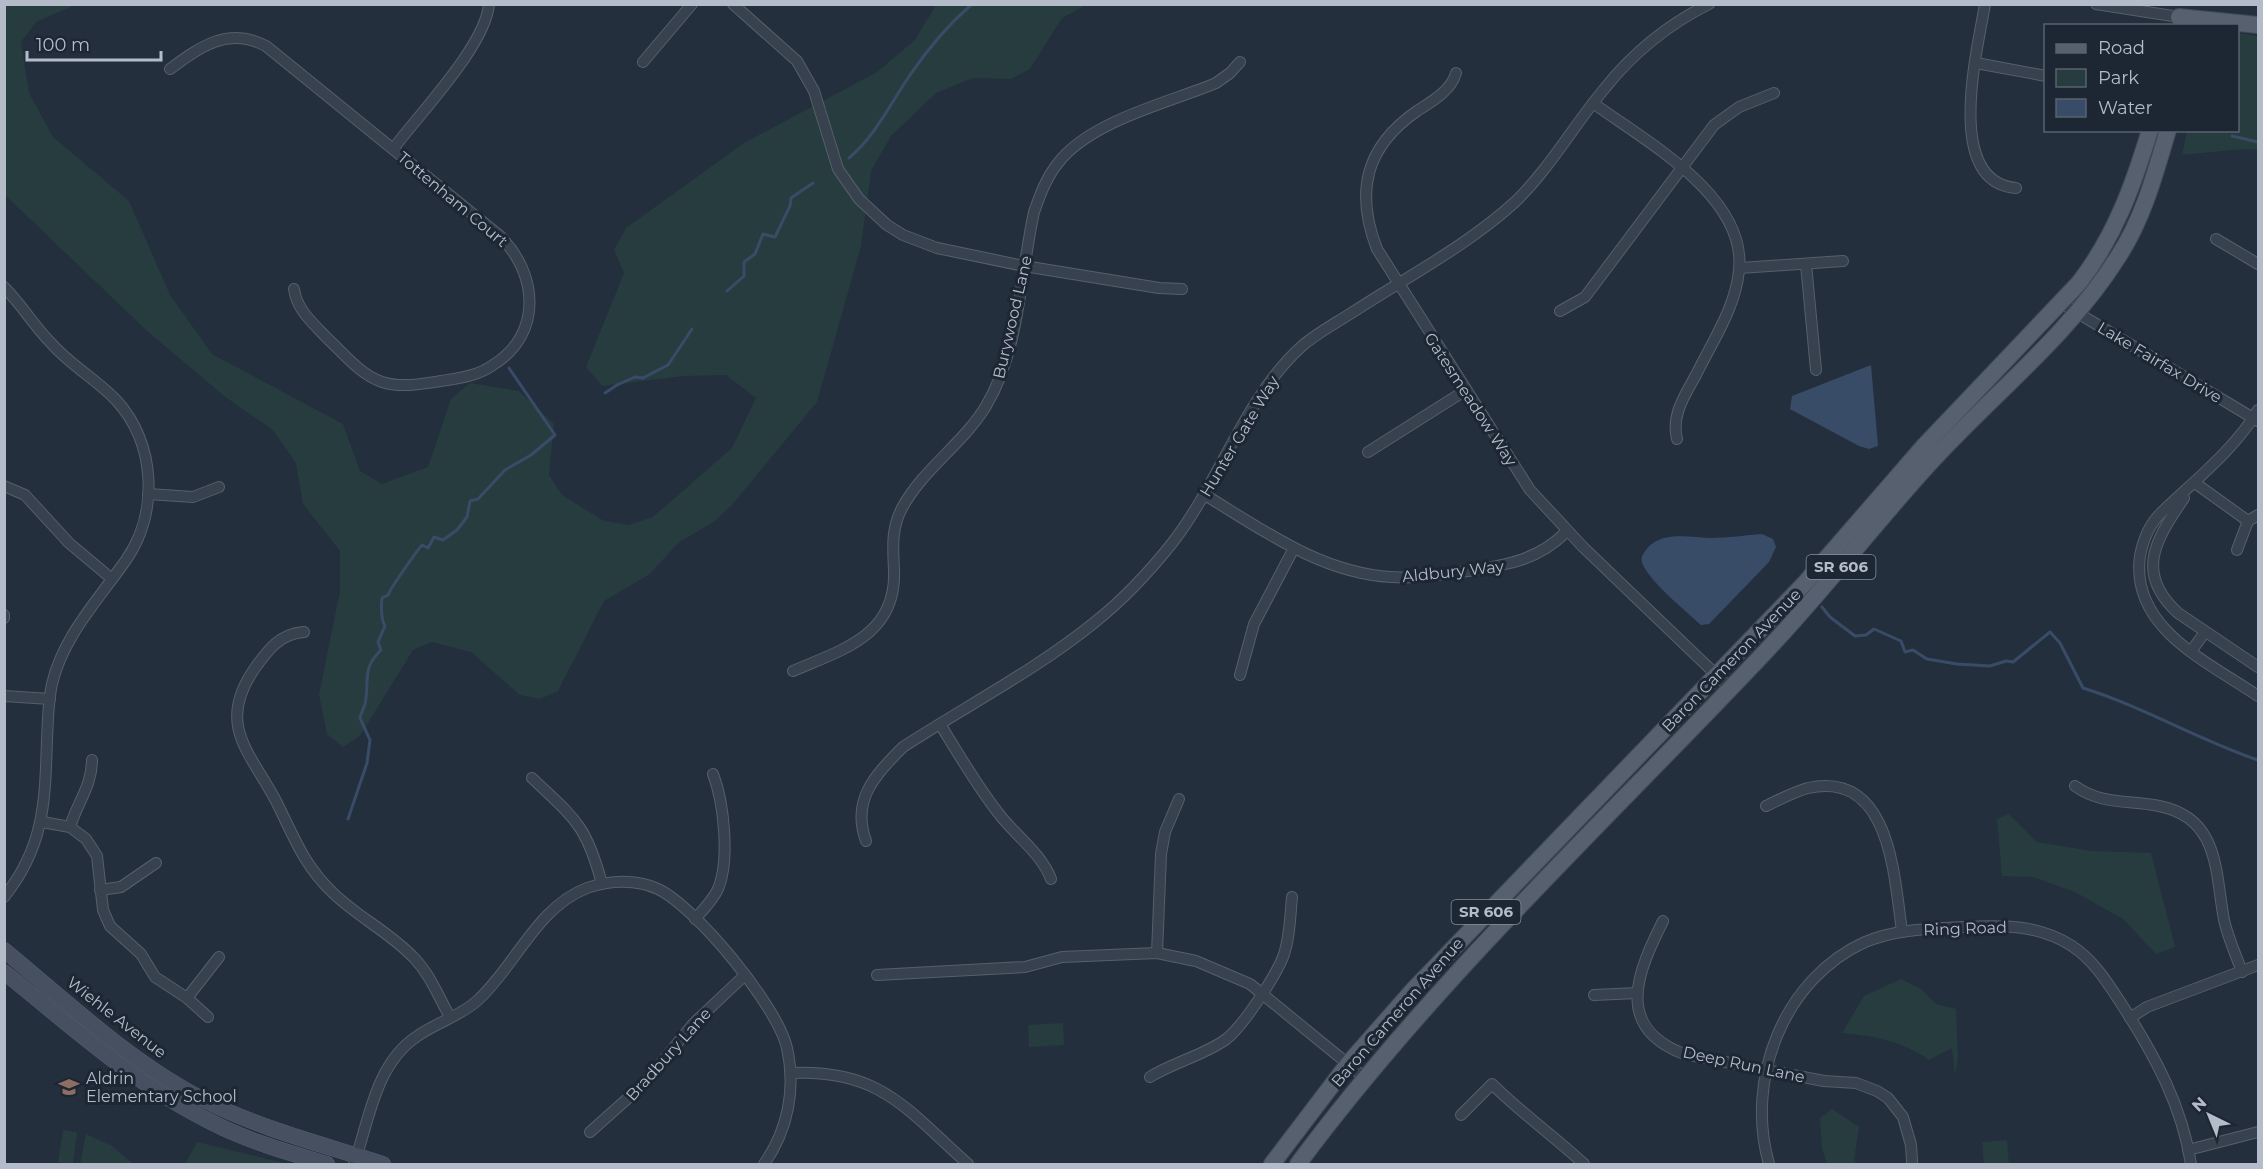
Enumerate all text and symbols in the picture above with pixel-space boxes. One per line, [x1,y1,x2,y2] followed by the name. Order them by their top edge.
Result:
[27,24,160,62] scale bar
[2044,24,2239,132] legend
[36,34,90,56] text: 100 m
[2098,37,2145,59] text: Road
[2098,67,2139,89] text: Park
[2098,97,2153,119] text: Water
[394,148,512,251] street label: Tottenham Court
[989,254,1036,381] street label: Burywood Lane
[2094,318,2225,407] street label: Lake Fairfax Drive
[1420,329,1521,470] street label: Gatesmeadow Way
[1196,372,1283,500] street label: Hunter Gate Way
[1806,555,1876,579] road number: SR 606
[1401,557,1505,586] street label: Aldbury Way
[1658,585,1805,736] street label: Baron Cameron Avenue
[1452,900,1520,924] road number: SR 606
[1923,918,2007,939] street label: Ring Road
[1327,934,1467,1091] street label: Baron Cameron Avenue
[63,973,170,1062] street label: Wiehle Avenue
[622,1004,715,1105] street label: Bradbury Lane
[1681,1042,1807,1087] street label: Deep Run Lane
[86,1069,237,1106] place label: Aldrin Elementary School
[57,1075,81,1099] school or university icon: Aldrin Elementary School
[2179,1085,2239,1145] north arrow
[2188,1093,2210,1116] text: N

